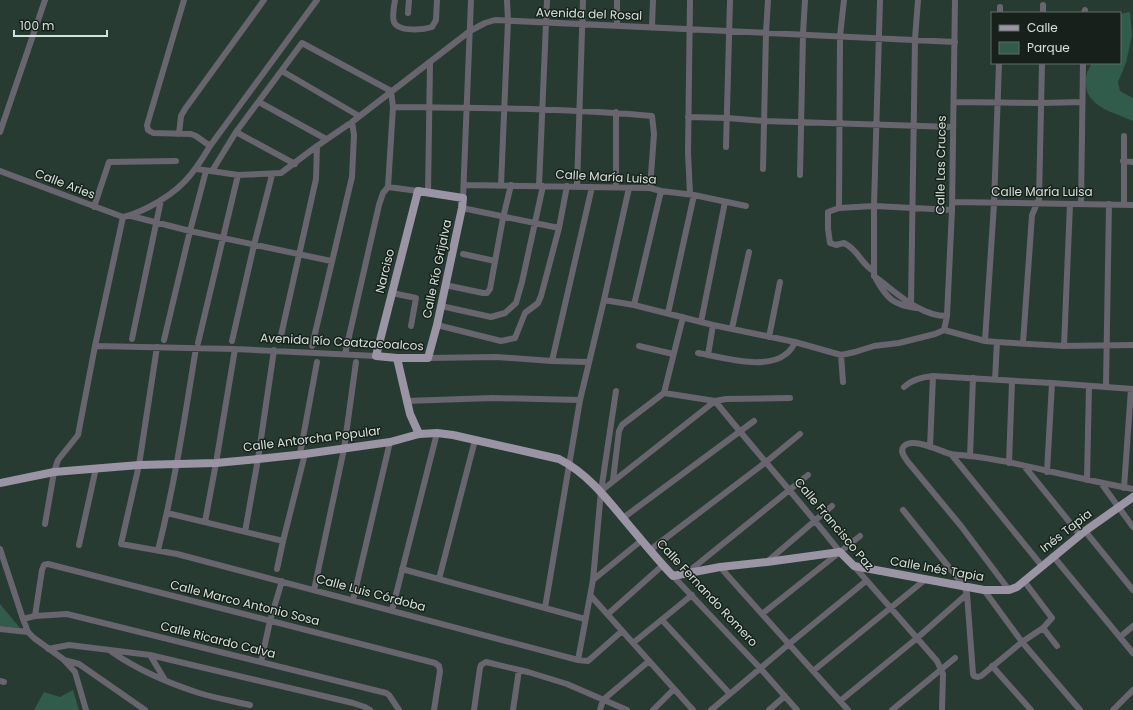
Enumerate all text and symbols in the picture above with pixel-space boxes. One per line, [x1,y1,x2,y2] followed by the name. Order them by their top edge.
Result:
[536,3,642,24] street label: Avenida del Rosal
[14,12,107,38] scale bar
[991,12,1121,64] legend
[20,17,54,34] text: 100 m
[1027,19,1058,36] text: Calle
[1027,39,1070,56] text: Parque
[931,115,950,215] street label: Calle Las Cruces
[33,164,98,203] street label: Calle Aries
[555,165,657,188] street label: Calle María Luisa
[991,183,1093,200] street label: Calle María Luisa
[418,218,455,320] street label: Calle Río Grijalva
[371,247,398,295] street label: Narciso
[260,329,424,354] street label: Avenida Río Coatzacoalcos
[242,422,382,455] street label: Calle Antorcha Popular
[791,474,878,573] street label: Calle Francisco Paz
[1036,505,1095,556] street label: Inés Tapia
[653,535,762,650] street label: Calle Fernando Romero
[889,552,985,585] street label: Calle Inés Tapia
[315,570,428,615] street label: Calle Luis Córdoba
[169,576,322,629] street label: Calle Marco Antonio Sosa
[159,617,278,662] street label: Calle Ricardo Calva

